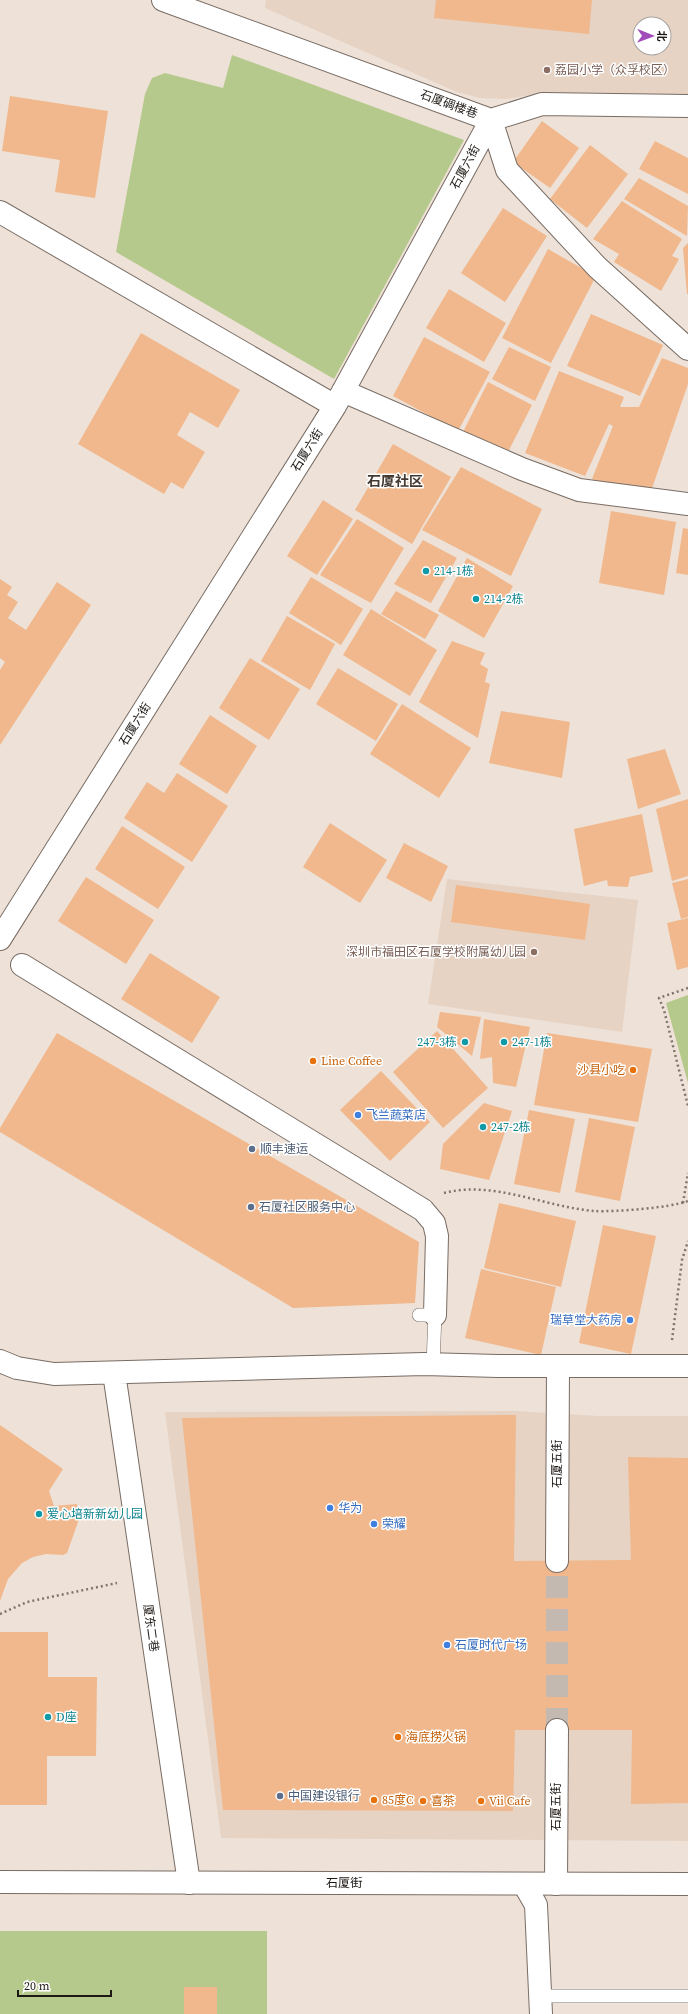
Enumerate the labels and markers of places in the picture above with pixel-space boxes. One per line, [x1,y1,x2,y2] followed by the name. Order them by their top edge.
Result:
[555,62,675,78] place label: 荔园小学（众孚校区）
[542,65,552,75] marker: 荔园小学（众孚校区）
[434,563,474,579] place label: 214-1栋
[421,566,431,576] marker: 214-1栋
[484,591,524,607] place label: 214-2栋
[471,594,481,604] marker: 214-2栋
[346,944,526,960] place label: 深圳市福田区石厦学校附属幼儿园
[529,947,539,957] marker: 深圳市福田区石厦学校附属幼儿园
[417,1034,457,1050] place label: 247-3栋
[512,1034,552,1050] place label: 247-1栋
[460,1037,470,1047] marker: 247-3栋
[499,1037,509,1047] marker: 247-1栋
[321,1053,382,1069] place label: Line Coffee
[308,1056,318,1066] marker: Line Coffee
[577,1062,625,1078] place label: 沙县小吃
[628,1065,638,1075] marker: 沙县小吃
[366,1107,426,1123] place label: 飞兰蔬菜店
[353,1110,363,1120] marker: 飞兰蔬菜店
[491,1119,531,1135] place label: 247-2栋
[478,1122,488,1132] marker: 247-2栋
[260,1141,308,1157] place label: 顺丰速运
[247,1144,257,1154] marker: 顺丰速运
[259,1199,355,1215] place label: 石厦社区服务中心
[246,1202,256,1212] marker: 石厦社区服务中心
[550,1312,622,1328] place label: 瑞草堂大药房
[625,1315,635,1325] marker: 瑞草堂大药房
[338,1500,362,1516] place label: 华为
[325,1503,335,1513] marker: 华为
[47,1506,143,1522] place label: 爱心培新新幼儿园
[34,1509,44,1519] marker: 爱心培新新幼儿园
[382,1516,406,1532] place label: 荣耀
[369,1519,379,1529] marker: 荣耀
[455,1637,527,1653] place label: 石厦时代广场
[442,1640,452,1650] marker: 石厦时代广场
[56,1709,77,1725] place label: D座
[43,1712,53,1722] marker: D座
[406,1729,466,1745] place label: 海底捞火锅
[393,1732,403,1742] marker: 海底捞火锅
[288,1788,360,1804] place label: 中国建设银行
[275,1791,285,1801] marker: 中国建设银行
[382,1792,414,1808] place label: 85度C
[431,1793,455,1809] place label: 喜茶
[489,1793,531,1809] place label: Vii Cafe
[369,1795,379,1805] marker: 85度C
[418,1796,428,1806] marker: 喜茶
[476,1796,486,1806] marker: Vii Cafe

